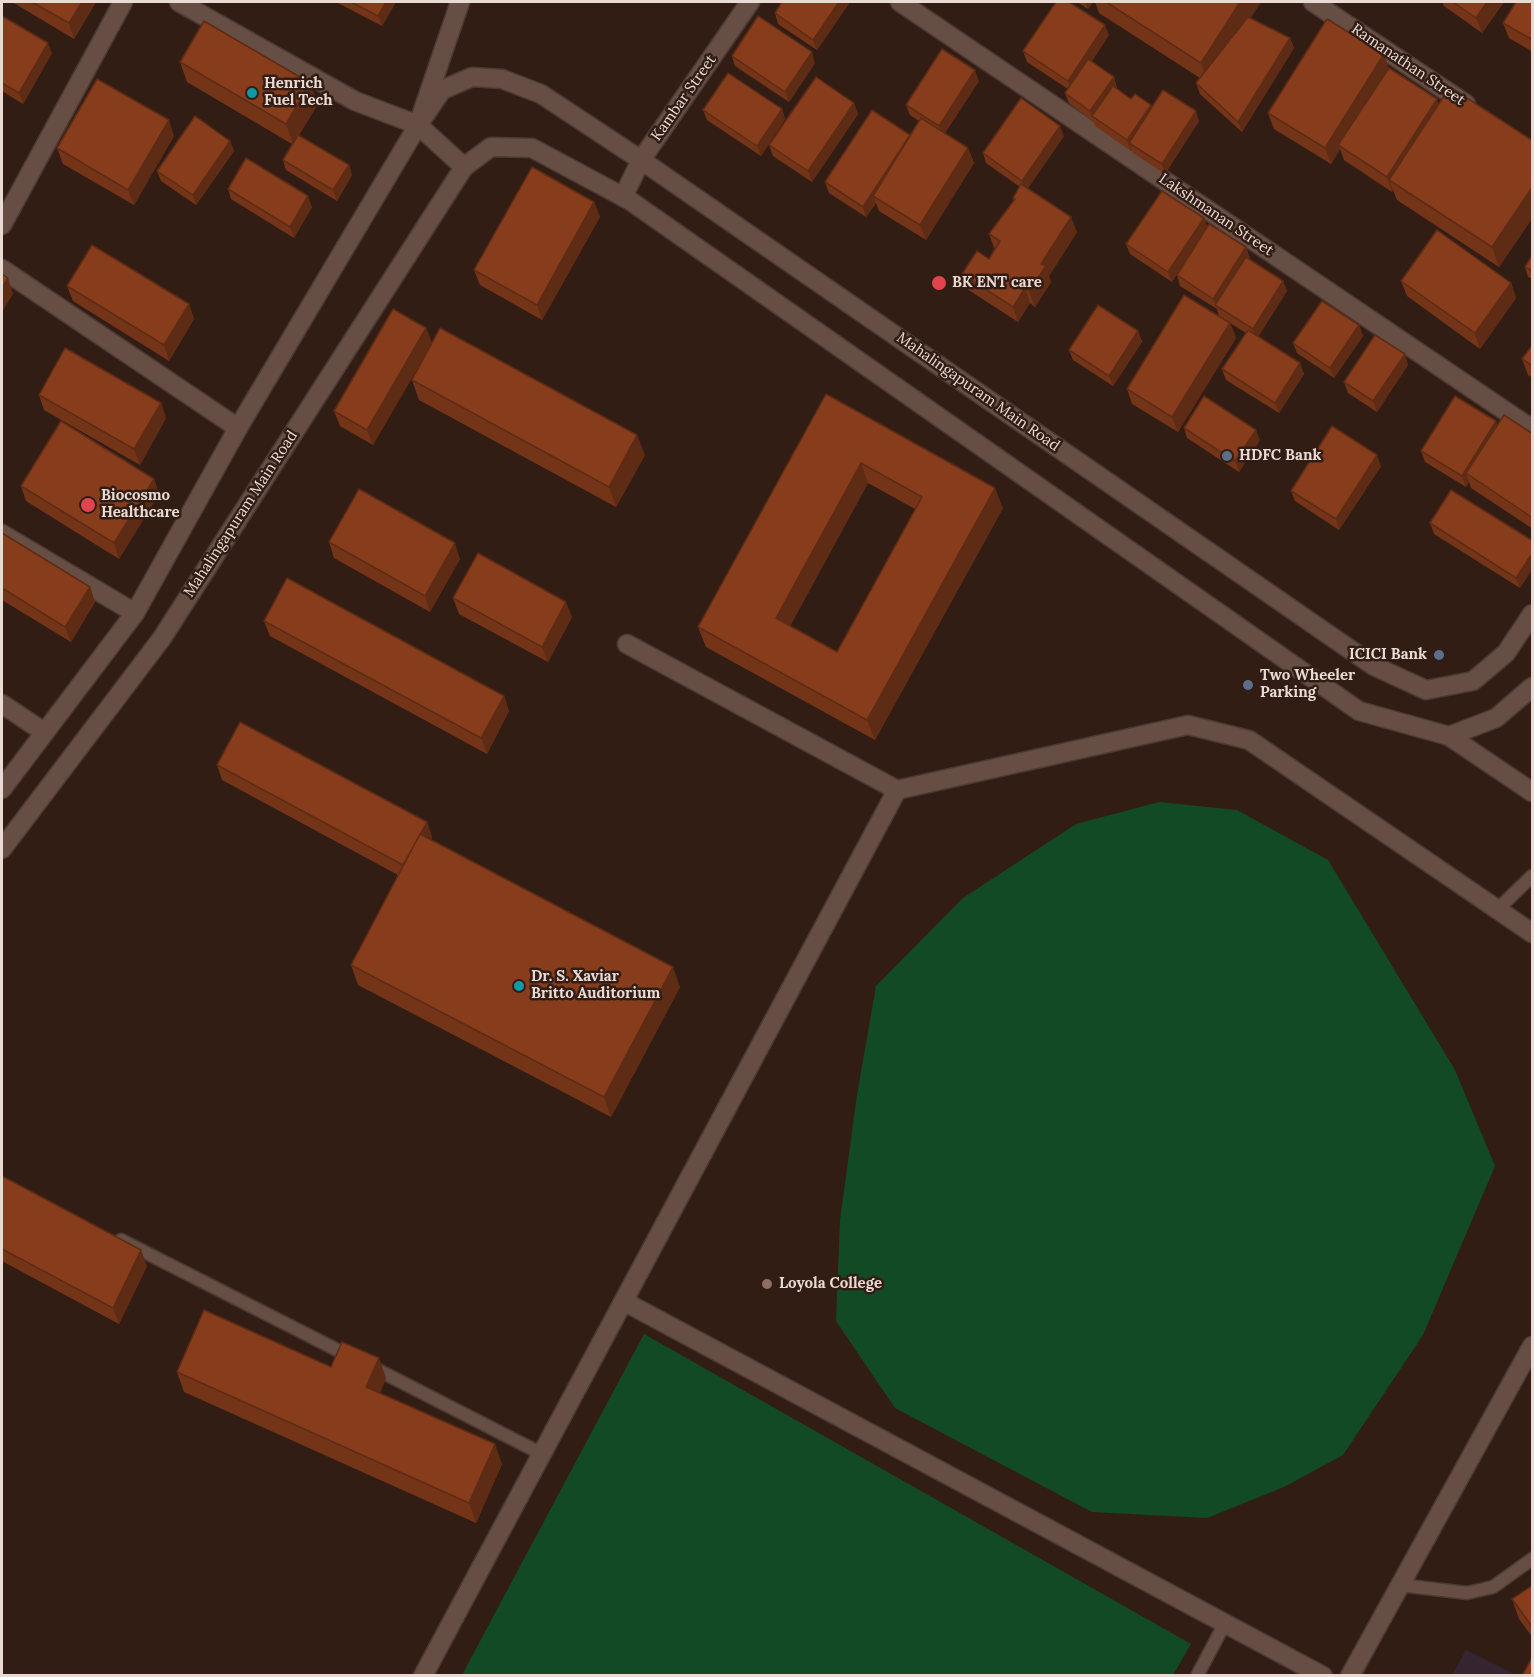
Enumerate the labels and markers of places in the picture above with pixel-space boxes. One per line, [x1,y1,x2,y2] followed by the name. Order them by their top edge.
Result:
[264,75,333,110] place label: Henrich Fuel Tech
[245,86,259,100] marker: Henrich Fuel Tech
[930,274,948,292] marker: BK ENT care
[952,274,1042,292] place label: BK ENT care
[1239,447,1321,465] place label: HDFC Bank
[1220,449,1234,463] marker: HDFC Bank
[101,487,180,522] place label: Biocosmo Healthcare
[79,496,97,514] marker: Biocosmo Healthcare
[1349,646,1427,664] place label: ICICI Bank
[1432,648,1446,662] marker: ICICI Bank
[1260,667,1355,702] place label: Two Wheeler Parking
[1241,678,1255,692] marker: Two Wheeler Parking
[531,968,660,1003] place label: Dr. S. Xaviar Britto Auditorium
[512,979,526,993] marker: Dr. S. Xaviar Britto Auditorium
[779,1275,882,1293] place label: Loyola College
[760,1277,774,1291] marker: Loyola College

